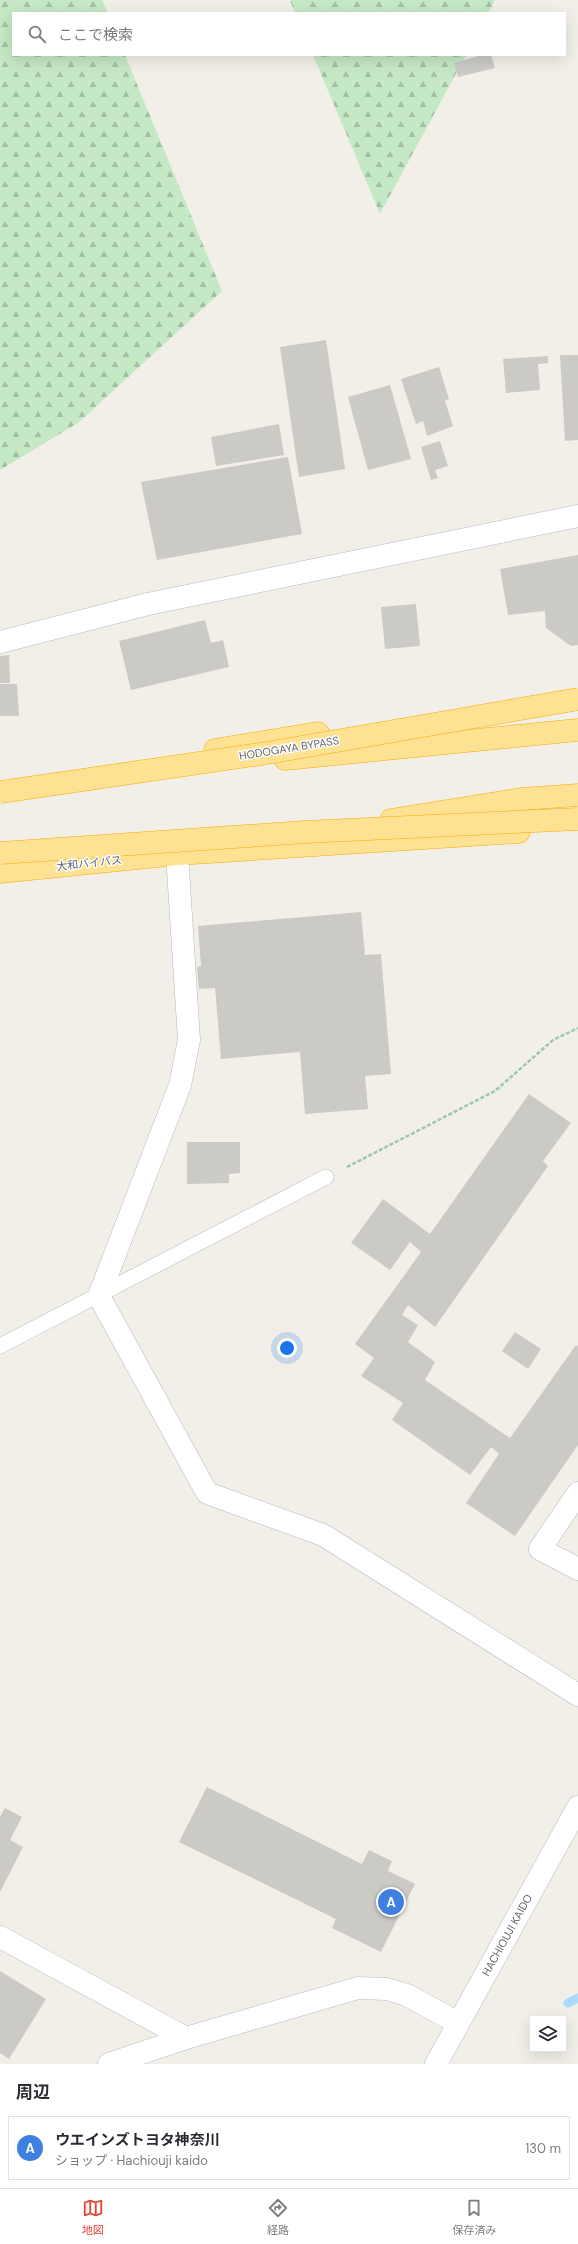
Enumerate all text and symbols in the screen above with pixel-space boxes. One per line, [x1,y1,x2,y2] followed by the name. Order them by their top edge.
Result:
[12,12,566,56] search box
[26,23,48,45] icon: search
[58,25,133,45] text: ここで検索
[238,733,340,763] street label: HODOGAYA BYPASS
[56,853,122,873] street label: 大和バイパス
[277,1338,297,1358] your location
[378,1887,404,1917] pin: A
[479,1892,535,1978] street label: HACHIOUJI KAIDO
[530,2016,566,2052] map controls
[530,2016,566,2052] button: layers
[16,2081,50,2103] text: 周辺
[55,2130,220,2150] text: ウエインズトヨタ神奈川
[25,2140,35,2157] text: A
[525,2140,561,2157] text: 130 m
[55,2152,208,2169] text: ショップ · Hachiouji kaido
[82,2197,104,2237] tab: 地図
[267,2197,289,2237] tab: 経路
[452,2197,496,2237] tab: 保存済み

